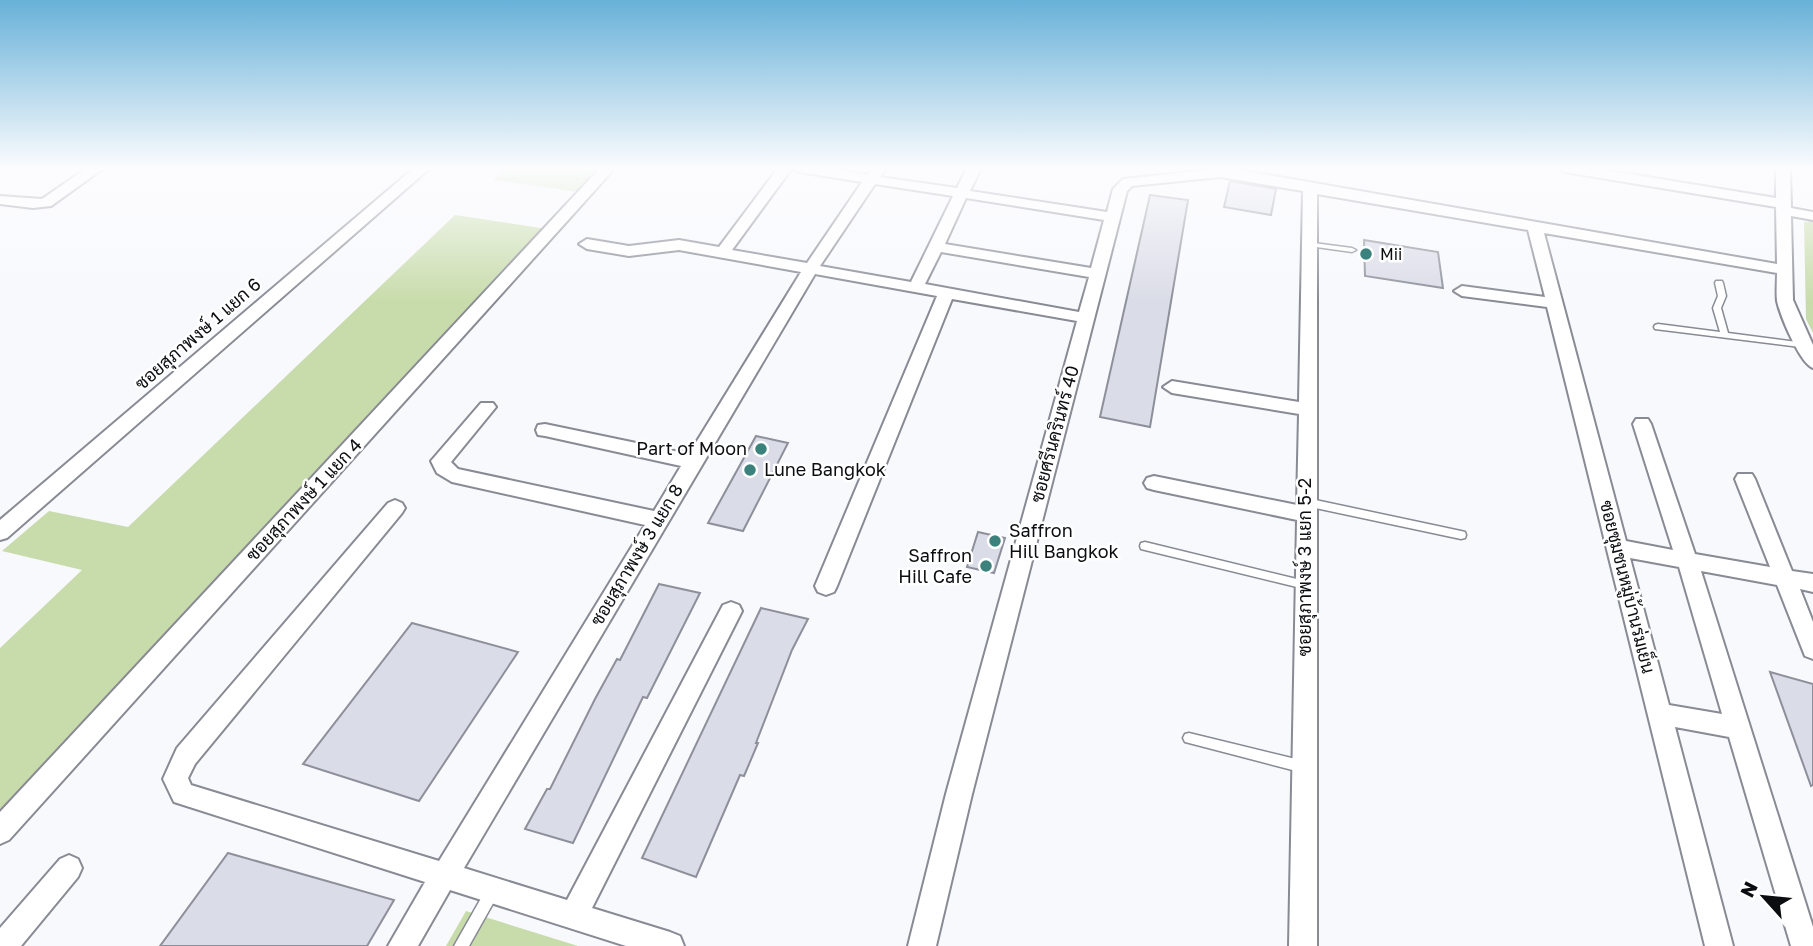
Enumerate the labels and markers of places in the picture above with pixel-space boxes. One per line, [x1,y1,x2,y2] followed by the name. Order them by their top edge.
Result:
[1380,244,1402,264] place label: Mii
[1358,246,1374,262] marker: Mii
[636,437,747,459] place label: Part of Moon
[753,441,769,457] marker: Part of Moon
[764,458,886,480] place label: Lune Bangkok
[742,462,758,478] marker: Lune Bangkok
[1009,519,1119,562] place label: Saffron Hill Bangkok
[987,533,1003,549] marker: Saffron Hill Bangkok
[898,544,972,587] place label: Saffron Hill Cafe
[978,558,994,574] marker: Saffron Hill Cafe

